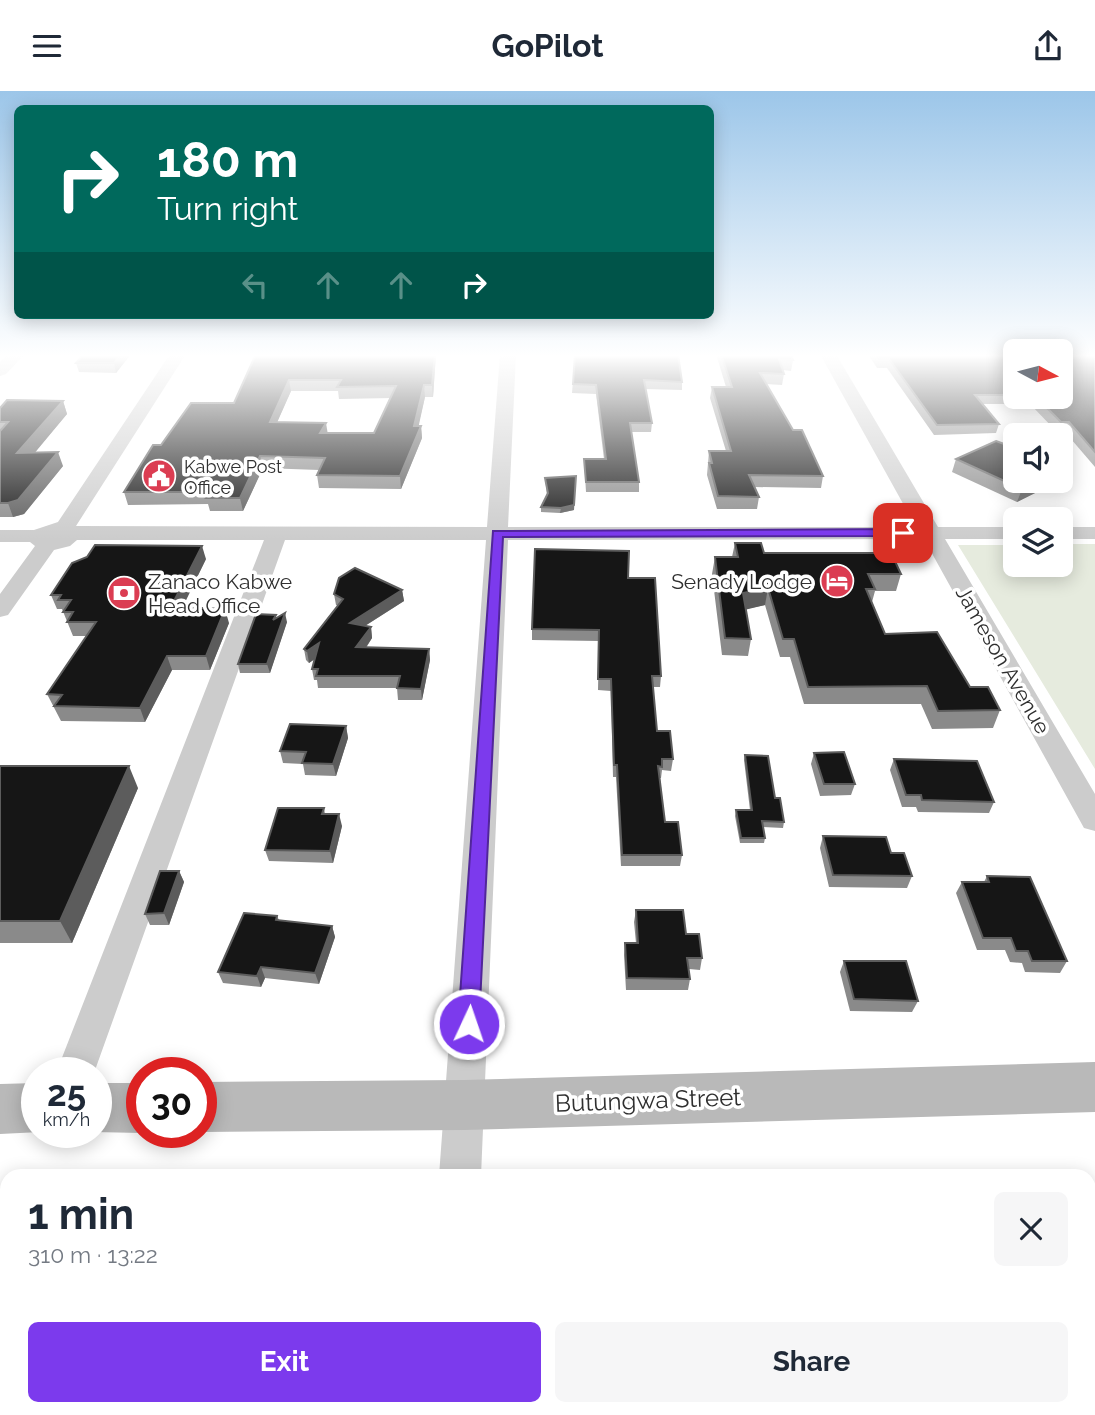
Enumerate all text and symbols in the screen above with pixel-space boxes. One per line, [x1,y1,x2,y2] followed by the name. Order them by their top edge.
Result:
[28,27,66,65] icon: menu
[492,27,603,64] text: GoPilot
[1029,27,1067,65] icon: share
[157,131,298,188] text: 180 m
[42,133,133,224] icon: right
[157,190,298,227] text: Turn right
[236,266,274,304] icon: left
[309,266,347,304] icon: ahead
[382,266,420,304] icon: ahead
[455,266,493,304] icon: right
[1003,339,1073,409] north arrow
[1003,339,1073,577] map controls
[1003,423,1073,493] button: sound
[184,456,282,498] place label: Kabwe Post Office
[140,457,178,495] public building icon: Kabwe Post Office
[873,503,933,563] pin
[1003,507,1073,577] button: layers
[884,514,922,552] icon: arrive
[818,562,856,600] hotel icon: Senady Lodge
[148,569,292,618] place label: Zanaco Kabwe Head Office
[671,569,812,594] place label: Senady Lodge
[105,574,143,612] bank icon: Zanaco Kabwe Head Office
[951,582,1055,738] street label: Jameson Avenue
[432,987,506,1061] position arrow
[126,1057,217,1148] speed limit sign: 30
[47,1073,86,1114] text: 25
[554,1082,742,1118] street label: Butungwa Street
[43,1109,90,1130] text: km/h
[28,1190,134,1239] text: 1 min
[994,1192,1068,1266] button: close
[28,1241,158,1268] text: 310 m · 13:22
[28,1322,541,1402] button: Exit
[555,1322,1068,1402] button: Share

